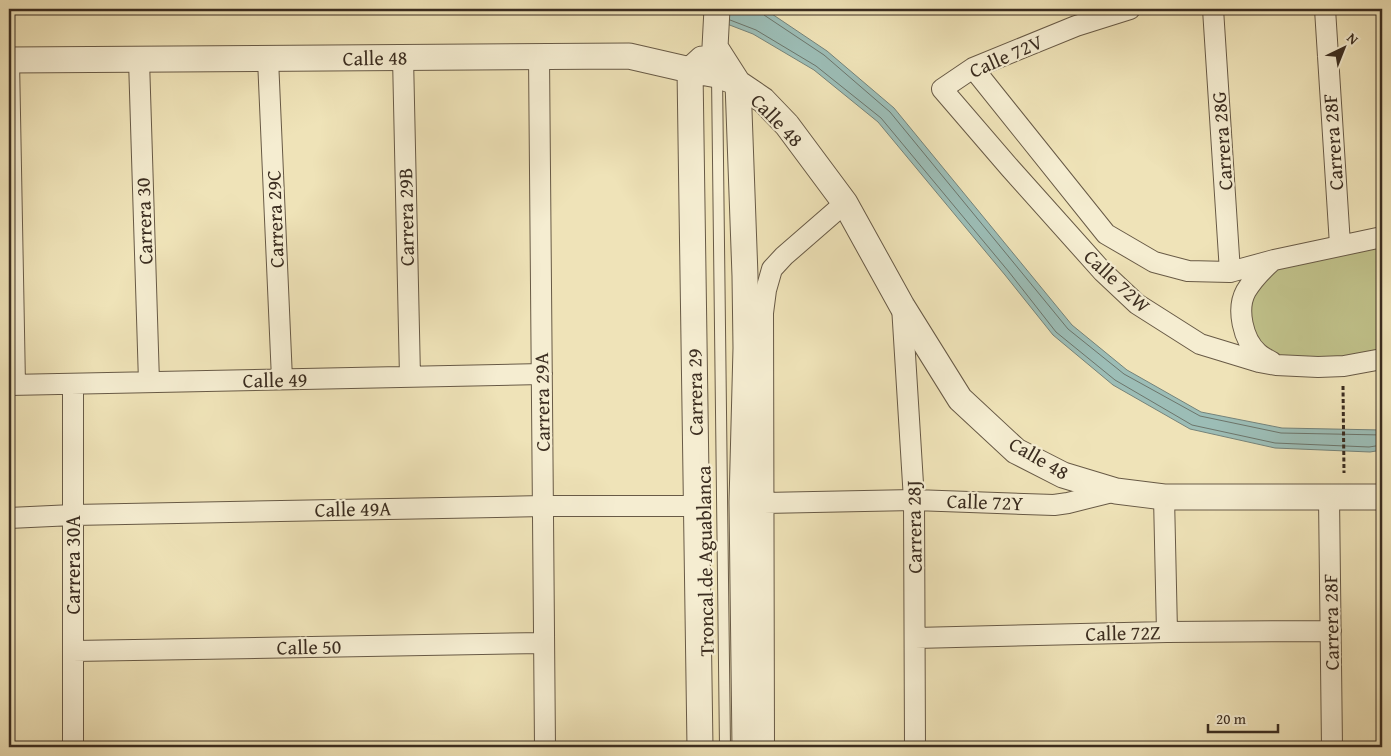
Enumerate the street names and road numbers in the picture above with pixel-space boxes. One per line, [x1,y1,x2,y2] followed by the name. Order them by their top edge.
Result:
[964,26,1047,85] street label: Calle 72V
[342,42,408,73] street label: Calle 48
[744,86,810,153] street label: Calle 48
[1204,91,1239,191] street label: Carrera 28G
[1315,93,1350,191] street label: Carrera 28F
[390,168,421,266] street label: Carrera 29B
[258,169,291,268] street label: Carrera 29C
[127,177,160,265] street label: Carrera 30
[1078,242,1157,319] street label: Calle 72W
[679,348,710,436] street label: Carrera 29
[526,352,557,452] street label: Carrera 29A
[242,364,308,395] street label: Calle 49
[1004,429,1074,486] street label: Calle 48
[688,465,721,657] street label: Troncal de Aguablanca
[898,480,929,574] street label: Carrera 28J
[946,486,1024,517] street label: Calle 72Y
[314,493,392,524] street label: Calle 49A
[58,515,87,615] street label: Carrera 30A
[1315,573,1346,671] street label: Carrera 28F
[1085,617,1161,648] street label: Calle 72Z
[276,631,342,662] street label: Calle 50

